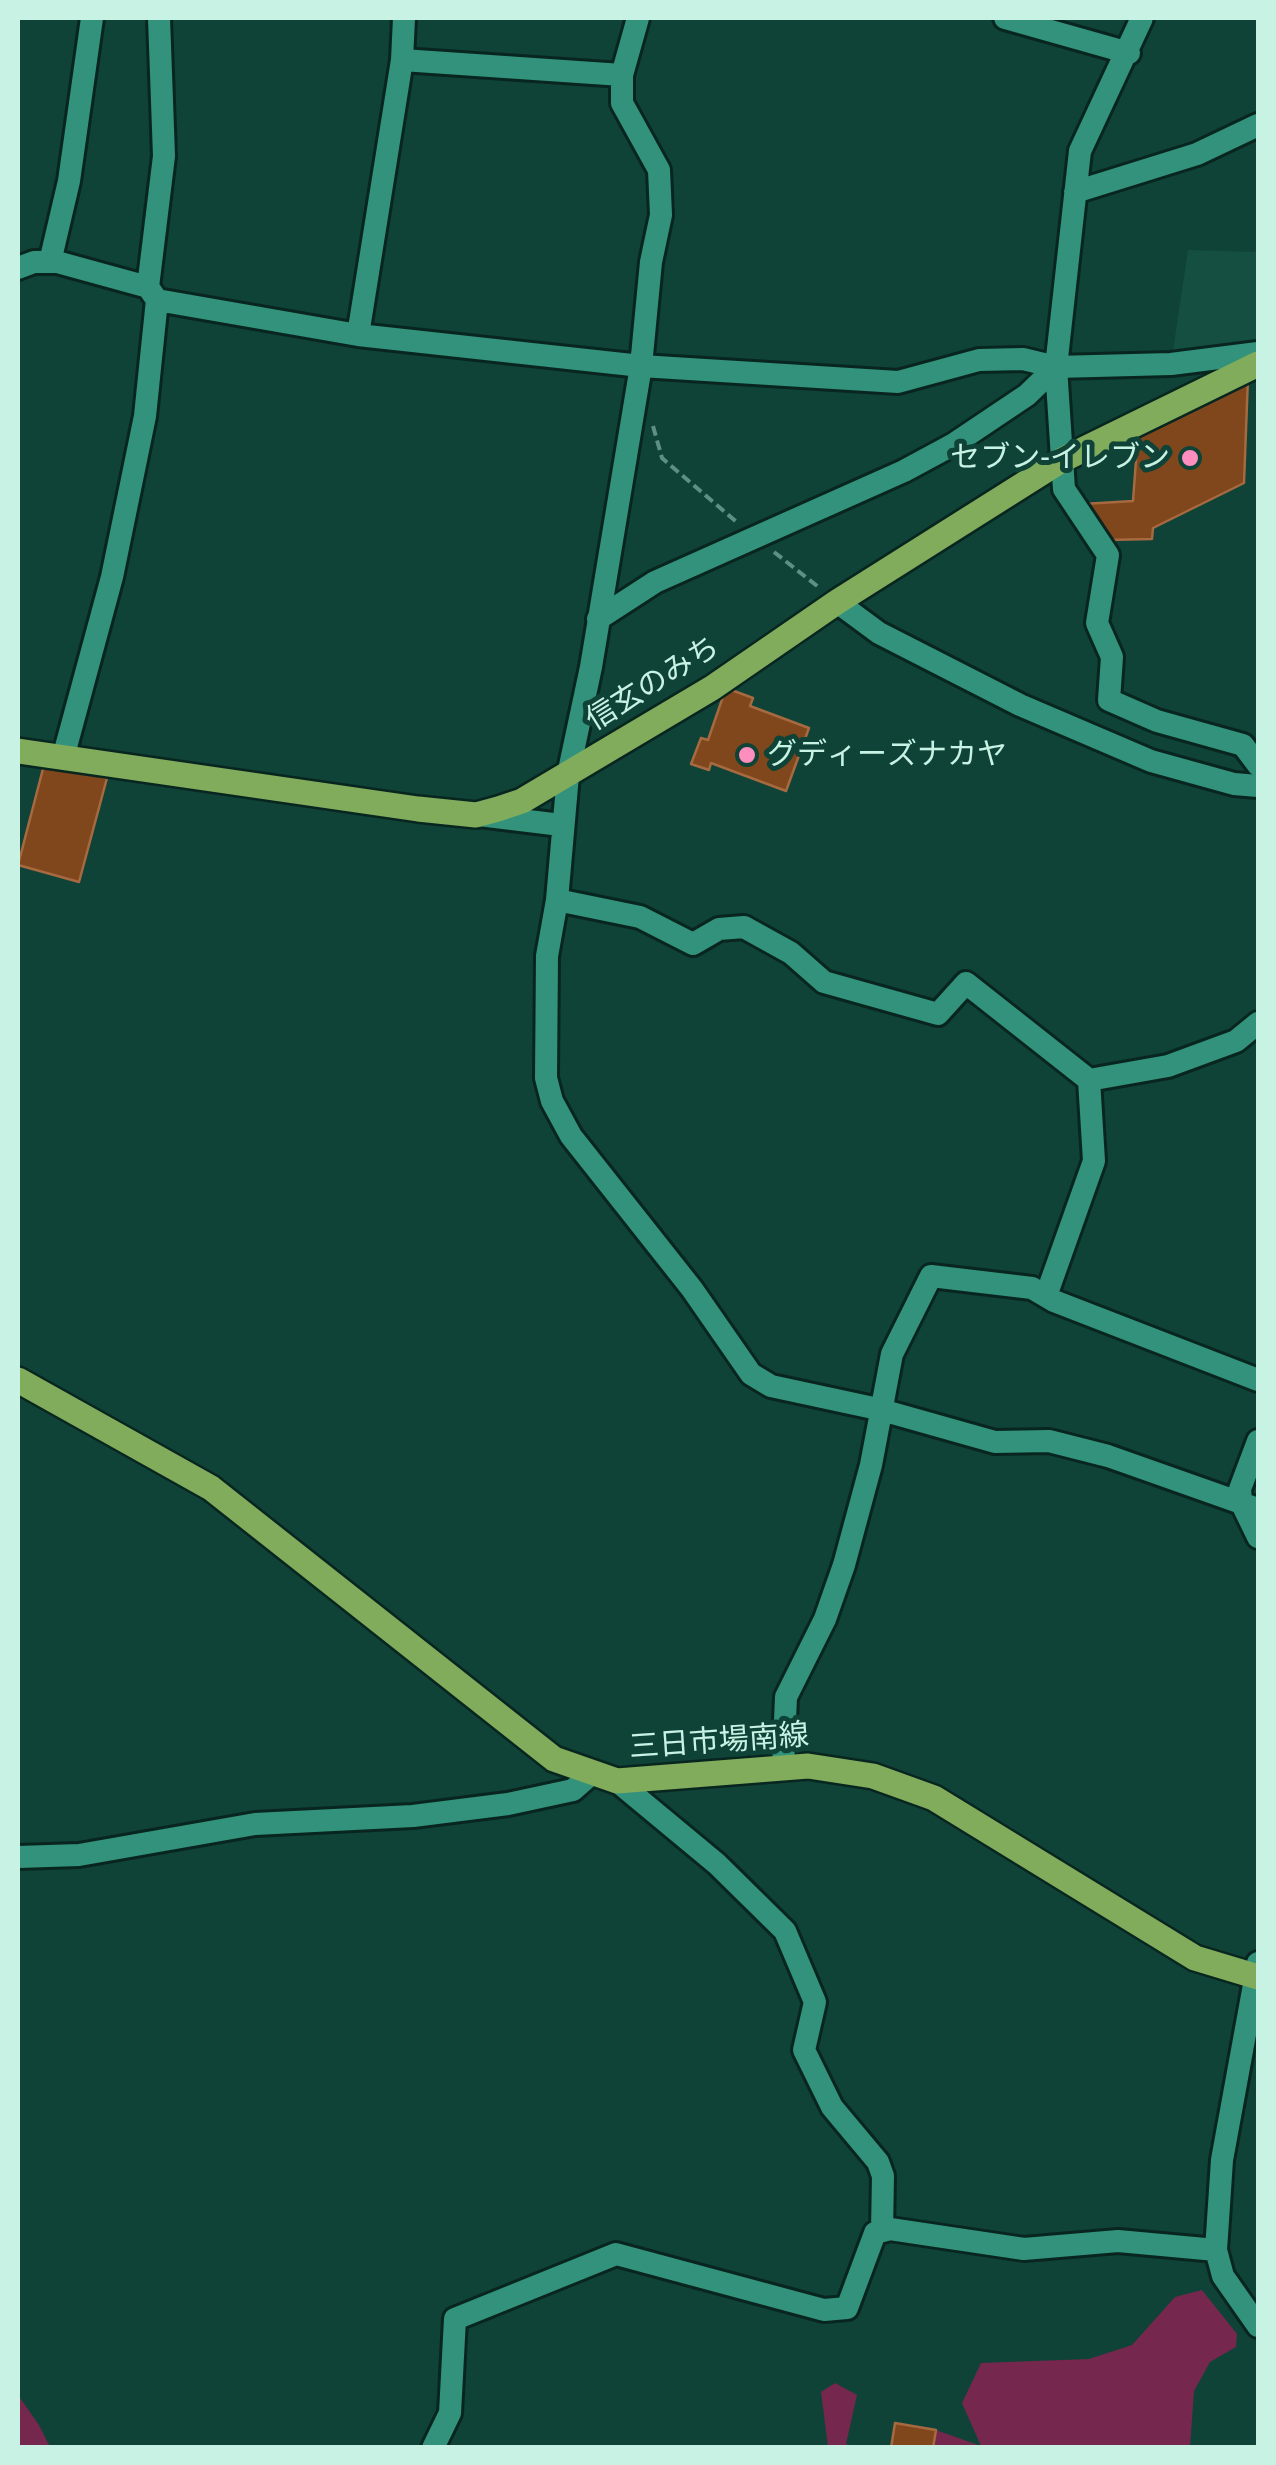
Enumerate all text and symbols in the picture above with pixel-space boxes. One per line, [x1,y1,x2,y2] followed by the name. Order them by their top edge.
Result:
[950,440,1170,476] place label: セブン-イレブン
[1179,447,1201,469] marker: セブン-イレブン
[580,629,726,739] street label: 信玄のみち
[767,737,1007,773] place label: グディーズナカヤ
[736,744,758,766] marker: グディーズナカヤ
[628,1718,810,1766] street label: 三日市場南線

